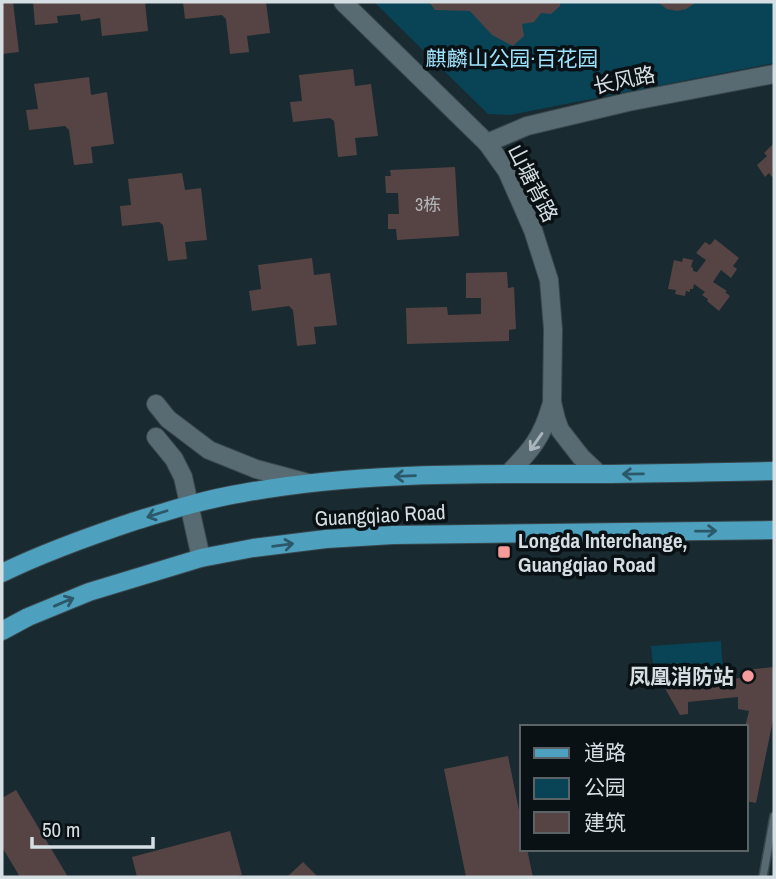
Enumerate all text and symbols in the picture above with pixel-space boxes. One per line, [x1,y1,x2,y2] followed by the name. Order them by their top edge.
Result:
[426,44,598,73] park label: 麒麟山公园·百花园
[590,59,658,101] street label: 长风路
[501,139,565,227] street label: 山塘背路
[415,192,441,217] house number: 3栋
[529,432,543,451] one-way arrow
[621,467,644,480] one-way arrow
[394,469,417,483] one-way arrow
[314,497,446,533] street label: Guangqiao Road
[146,509,168,521] one-way arrow
[694,524,717,538] one-way arrow
[518,526,687,579] place label: Longda Interchange, Guangqiao Road
[271,538,294,551] one-way arrow
[496,544,512,560] marker: Longda Interchange, Guangqiao Road
[52,595,74,608] one-way arrow
[629,662,734,691] place label: 凤凰消防站
[740,668,756,684] marker: 凤凰消防站
[520,725,748,851] legend
[584,738,626,767] text: 道路
[584,773,626,802] text: 公园
[32,806,152,850] scale bar
[584,808,626,837] text: 建筑
[42,815,80,844] text: 50 m

